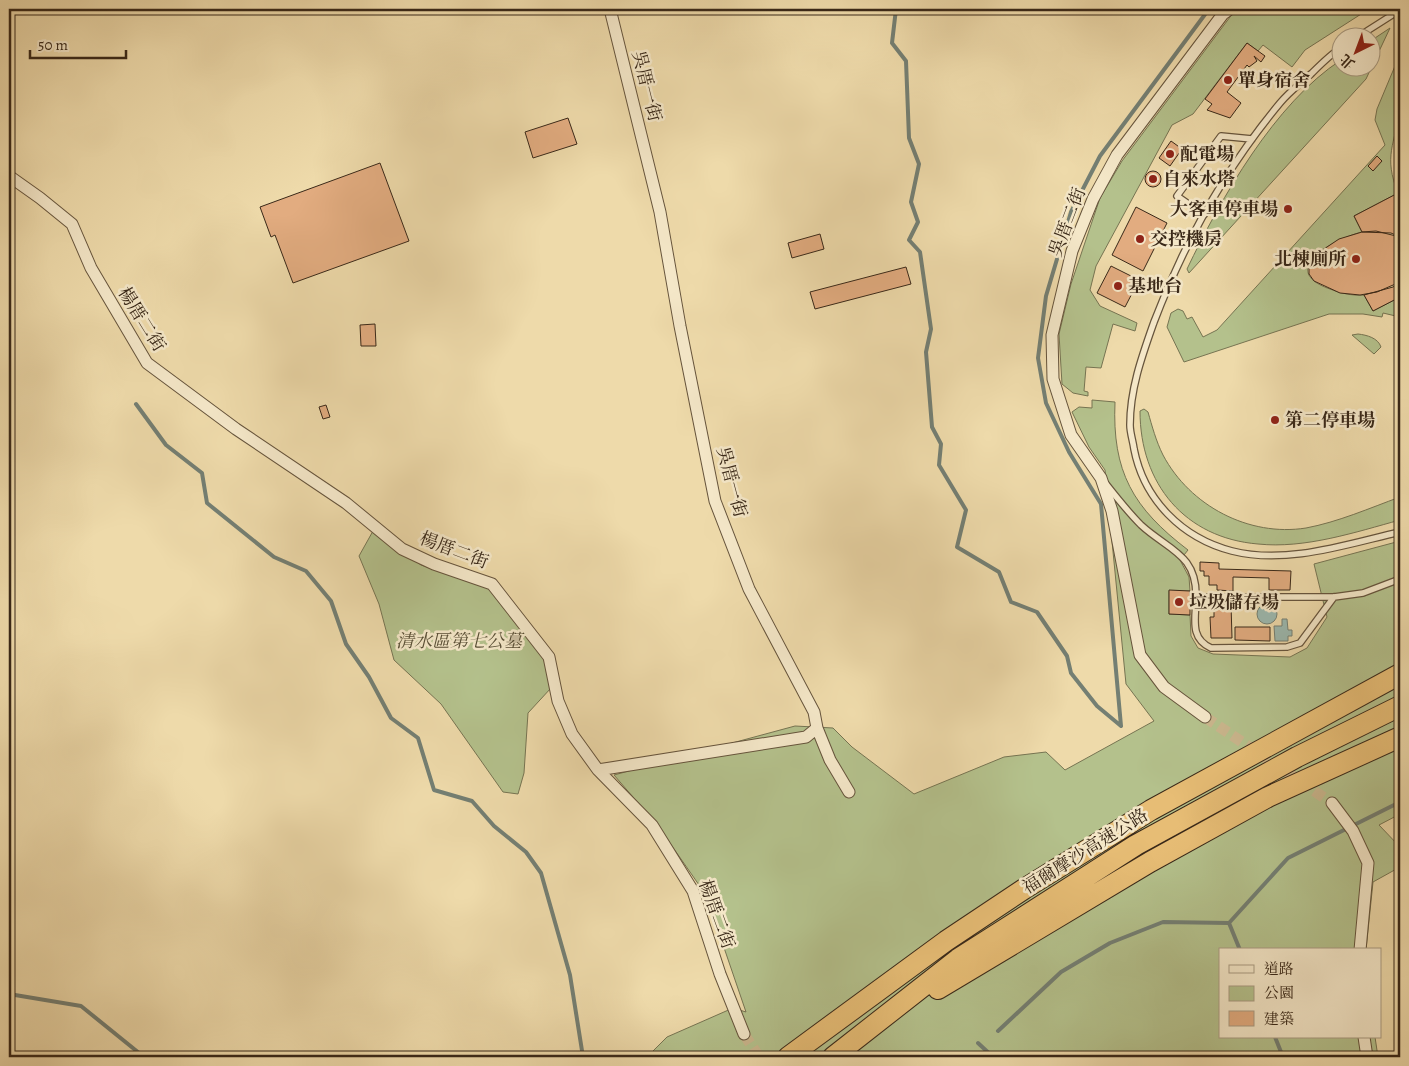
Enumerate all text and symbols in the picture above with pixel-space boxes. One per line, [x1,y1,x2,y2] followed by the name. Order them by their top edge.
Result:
[30,28,126,60] scale bar
[1332,28,1382,78] north arrow
[38,35,68,55] text: 50 m
[627,48,667,124] street label: 吳厝一街
[1336,50,1359,73] text: 北
[1238,68,1310,92] place label: 單身宿舍
[1222,74,1234,86] marker: 單身宿舍
[1180,142,1234,166] place label: 配電場
[1164,148,1176,160] marker: 配電場
[1163,167,1235,191] place label: 自來水塔
[1147,173,1159,185] marker: 自來水塔
[1043,184,1091,260] street label: 吳厝二街
[1170,197,1278,221] place label: 大客車停車場
[1282,203,1294,215] marker: 大客車停車場
[1150,227,1222,251] place label: 交控機房
[1134,233,1146,245] marker: 交控機房
[1274,247,1347,271] place label: 北棟廁所
[1350,253,1362,265] marker: 北棟廁所
[1128,274,1182,298] place label: 基地台
[1112,280,1124,292] marker: 基地台
[113,282,171,356] street label: 楊厝二街
[1285,408,1375,432] place label: 第二停車場
[1269,414,1281,426] marker: 第二停車場
[711,444,753,520] street label: 吳厝一街
[416,526,492,574] street label: 楊厝二街
[1189,590,1279,614] place label: 垃圾儲存場
[1173,596,1185,608] marker: 垃圾儲存場
[396,629,525,653] park label: 清水區第七公墓
[1018,803,1152,899] street label: 福爾摩沙高速公路
[693,876,741,952] street label: 楊厝二街
[1219,948,1382,1038] legend
[1264,959,1294,979] text: 道路
[1264,983,1294,1003] text: 公園
[1264,1009,1294,1029] text: 建築

